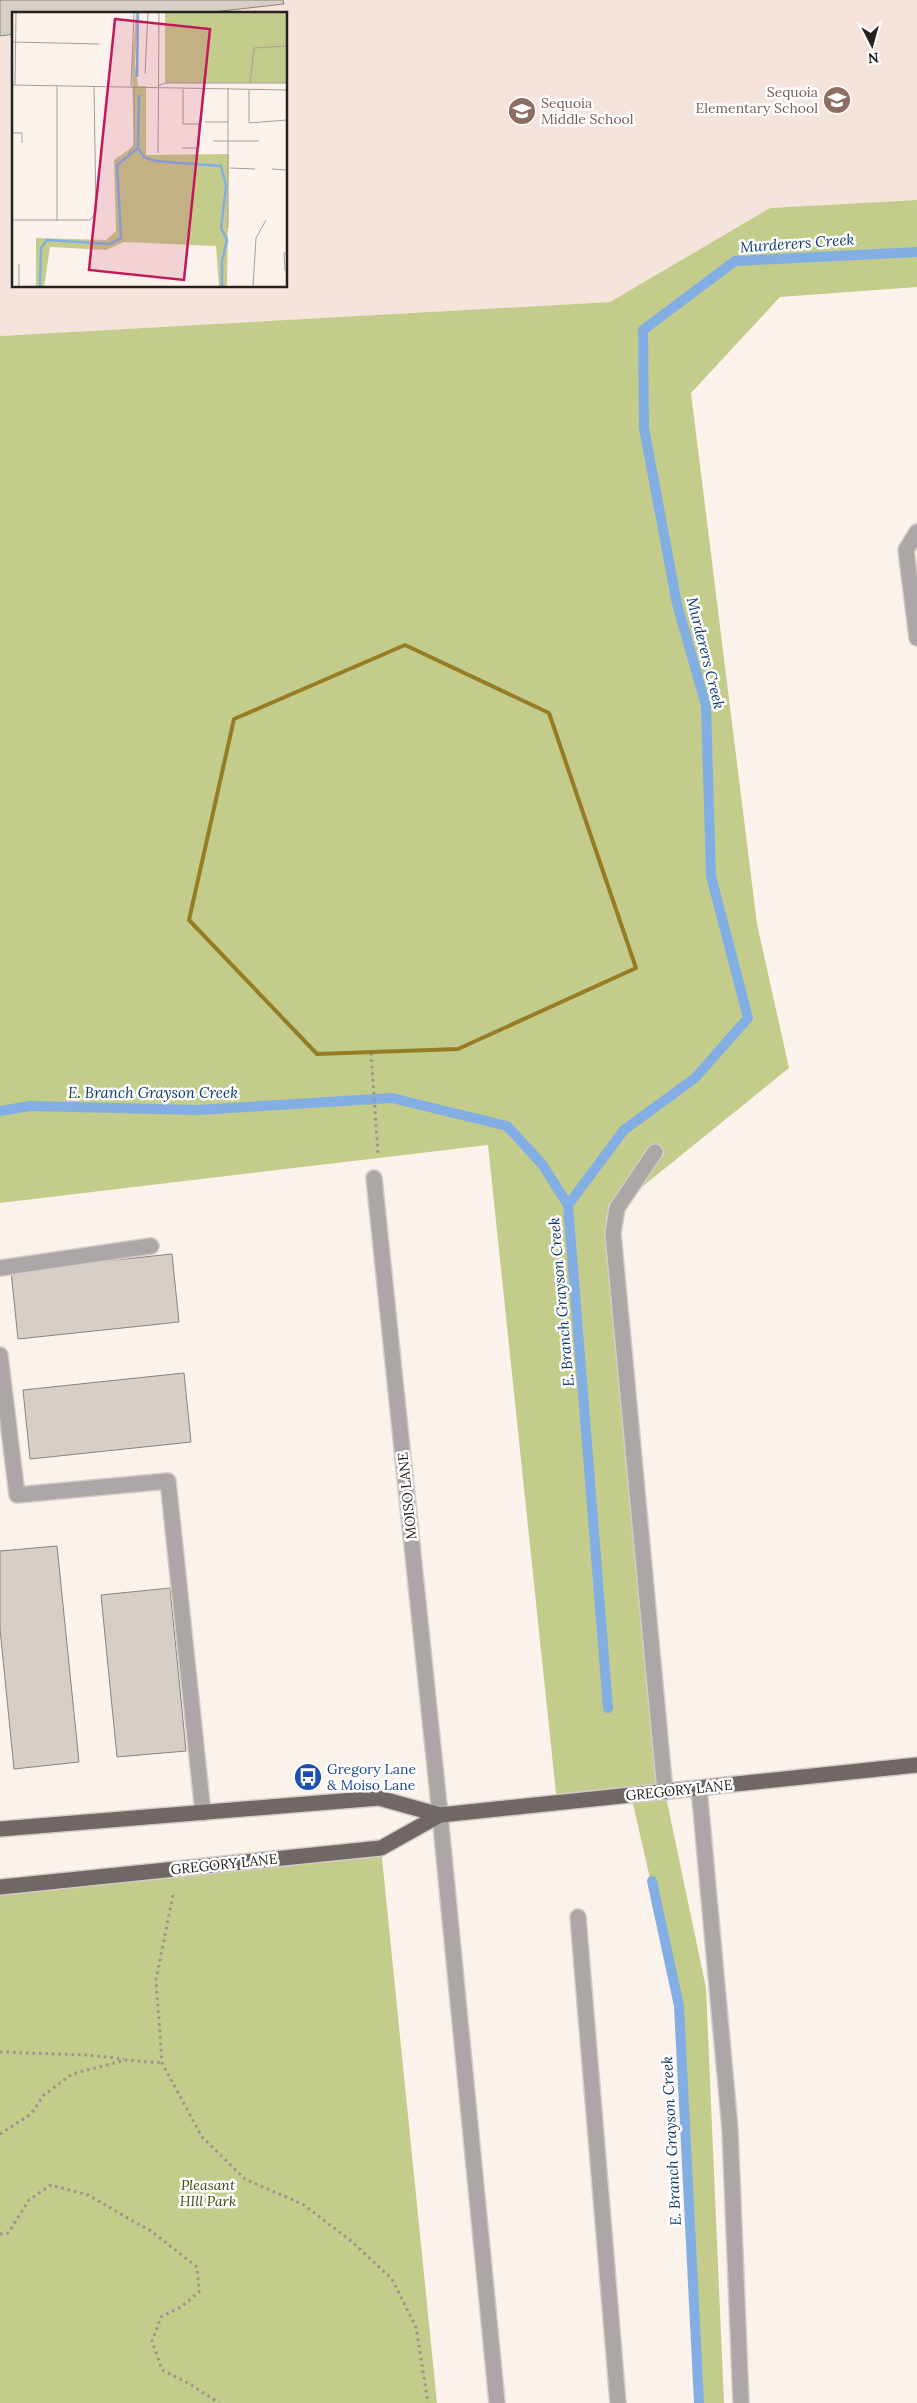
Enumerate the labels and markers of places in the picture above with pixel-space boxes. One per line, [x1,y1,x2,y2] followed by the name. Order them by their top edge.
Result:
[695,83,818,117] place label: Sequoia Elementary School
[822,85,852,115] school or university icon: Sequoia Elementary School
[541,94,634,128] place label: Sequoia Middle School
[507,96,537,126] school or university icon: Sequoia Middle School
[327,1760,417,1794] place label: Gregory Lane & Moiso Lane
[293,1762,323,1792] bus stop icon: Gregory Lane & Moiso Lane

